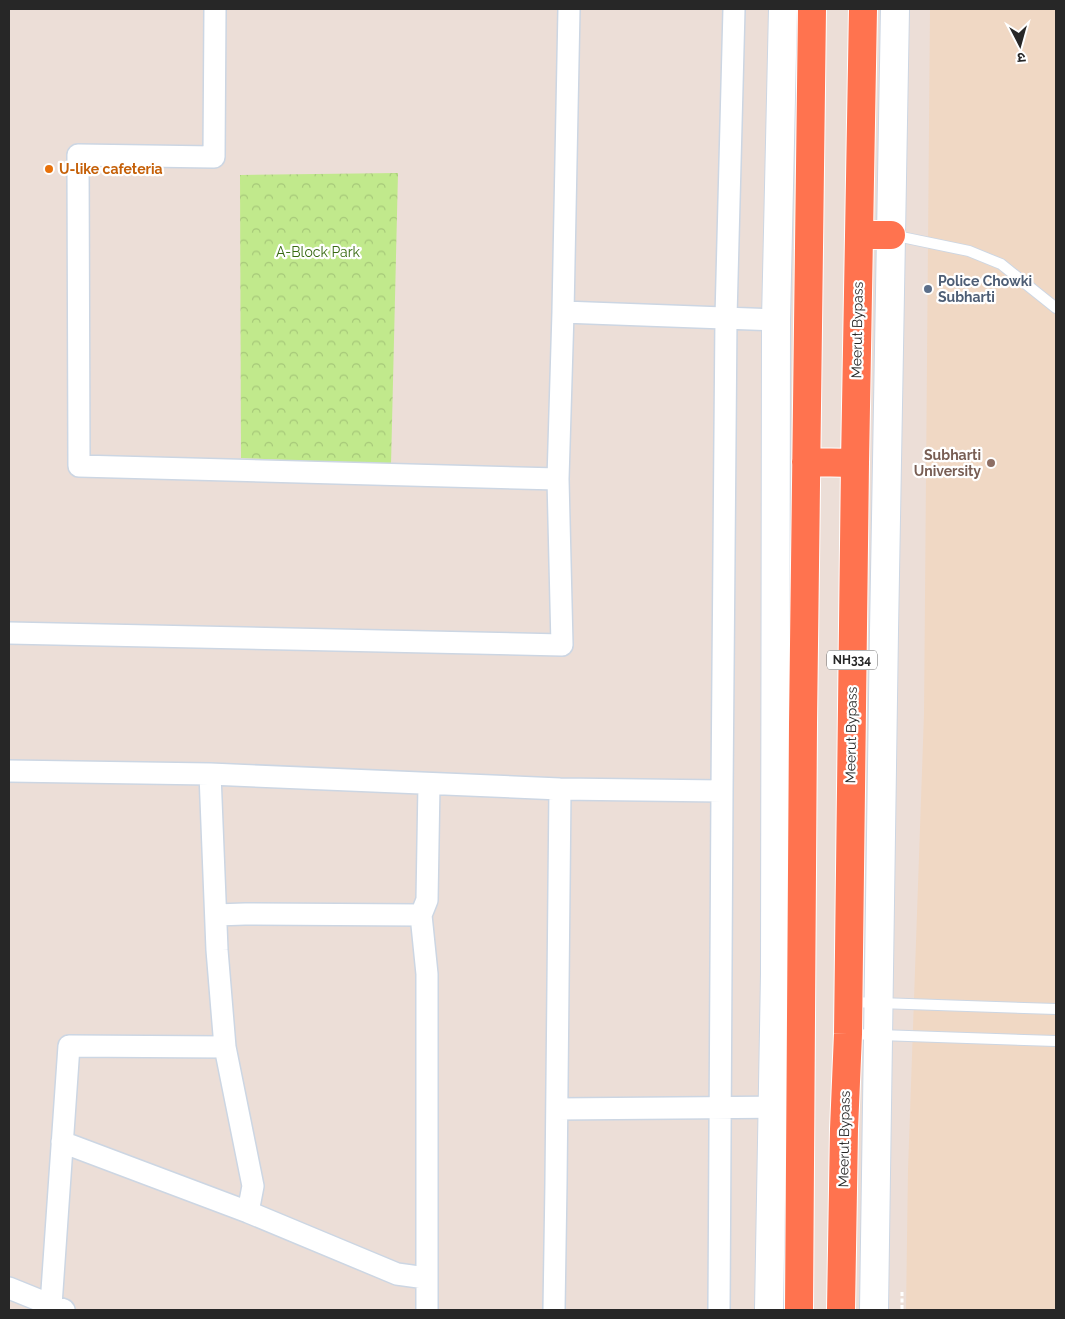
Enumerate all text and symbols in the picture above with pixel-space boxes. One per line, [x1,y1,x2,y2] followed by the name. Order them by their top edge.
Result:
[995,20,1045,70] north arrow
[1016,50,1026,66] text: उ
[59,161,163,177] place label: U-like cafeteria
[43,163,55,175] marker: U-like cafeteria
[276,244,361,260] park label: A-Block Park
[938,273,1032,305] place label: Police Chowki Subharti
[848,281,866,378] street label: Meerut Bypass
[922,283,934,295] marker: Police Chowki Subharti
[914,447,981,479] place label: Subharti University
[985,457,997,469] marker: Subharti University
[827,650,877,670] road number: NH334
[842,686,860,783] street label: Meerut Bypass
[835,1090,853,1187] street label: Meerut Bypass

